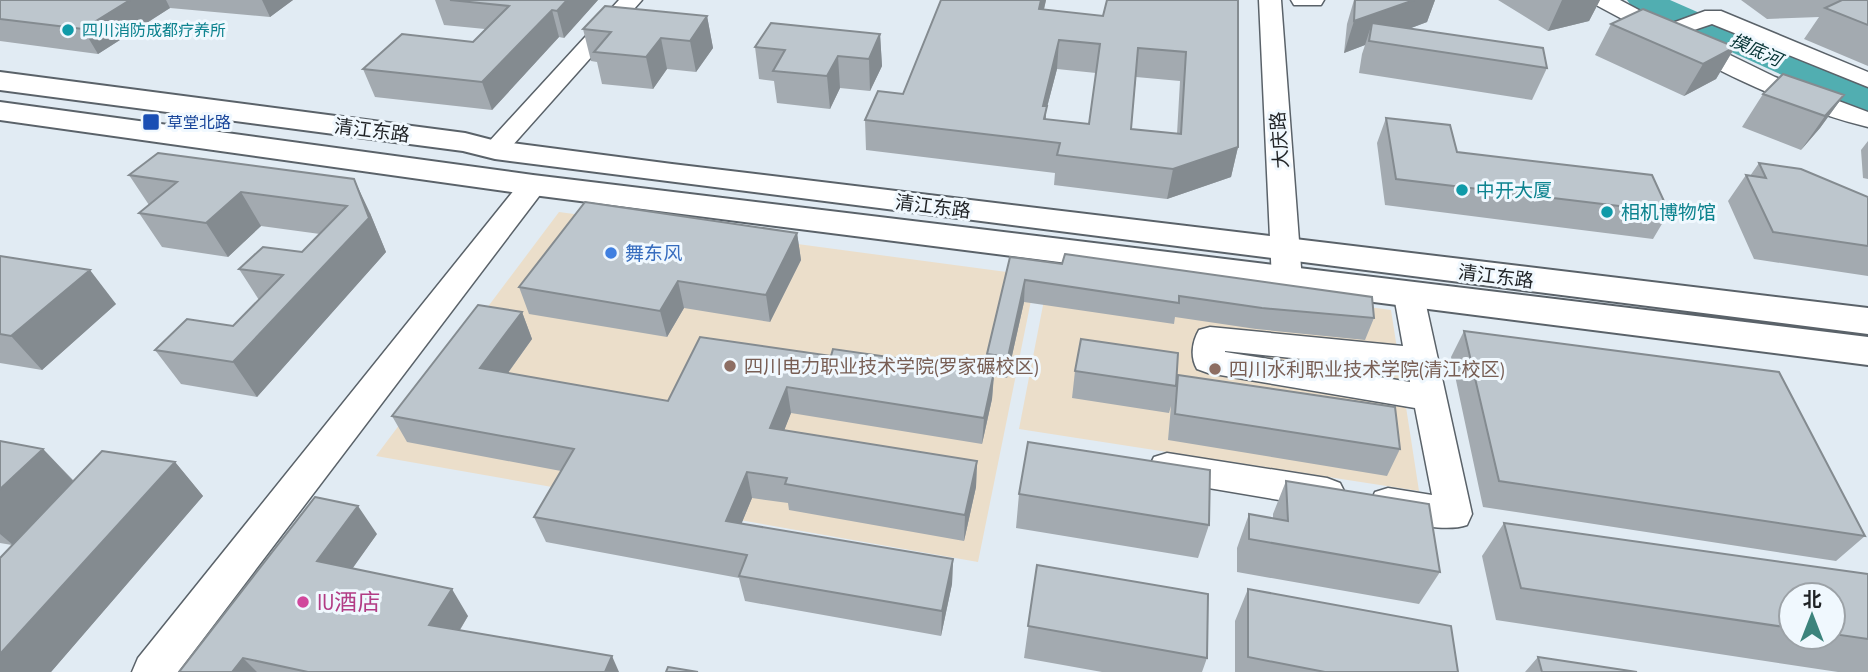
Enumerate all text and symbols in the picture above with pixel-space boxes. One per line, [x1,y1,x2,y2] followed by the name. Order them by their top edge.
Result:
[82,20,226,40] place label: 四川消防成都疗养所
[60,22,76,38] marker: 四川消防成都疗养所
[1727,28,1788,72] water label: 摸底河
[1265,111,1293,169] street label: 大庆路
[141,112,161,132] marker: 草堂北路
[167,112,231,132] place label: 草堂北路
[333,113,411,147] street label: 清江东路
[1476,178,1552,202] place label: 中开大厦
[1454,182,1470,198] marker: 中开大厦
[894,189,972,223] street label: 清江东路
[1621,200,1716,224] place label: 相机博物馆
[1599,204,1615,220] marker: 相机博物馆
[625,241,682,265] place label: 舞东风
[603,245,619,261] marker: 舞东风
[1457,259,1535,293] street label: 清江东路
[744,354,1038,378] place label: 四川电力职业技术学院(罗家碾校区)
[1229,357,1504,381] place label: 四川水利职业技术学院(清江校区)
[722,358,738,374] marker: 四川电力职业技术学院(罗家碾校区)
[1207,361,1223,377] marker: 四川水利职业技术学院(清江校区)
[1777,581,1847,651] north arrow
[317,587,380,616] place label: IU酒店
[1802,587,1822,611] text: 北
[295,594,311,610] marker: IU酒店

